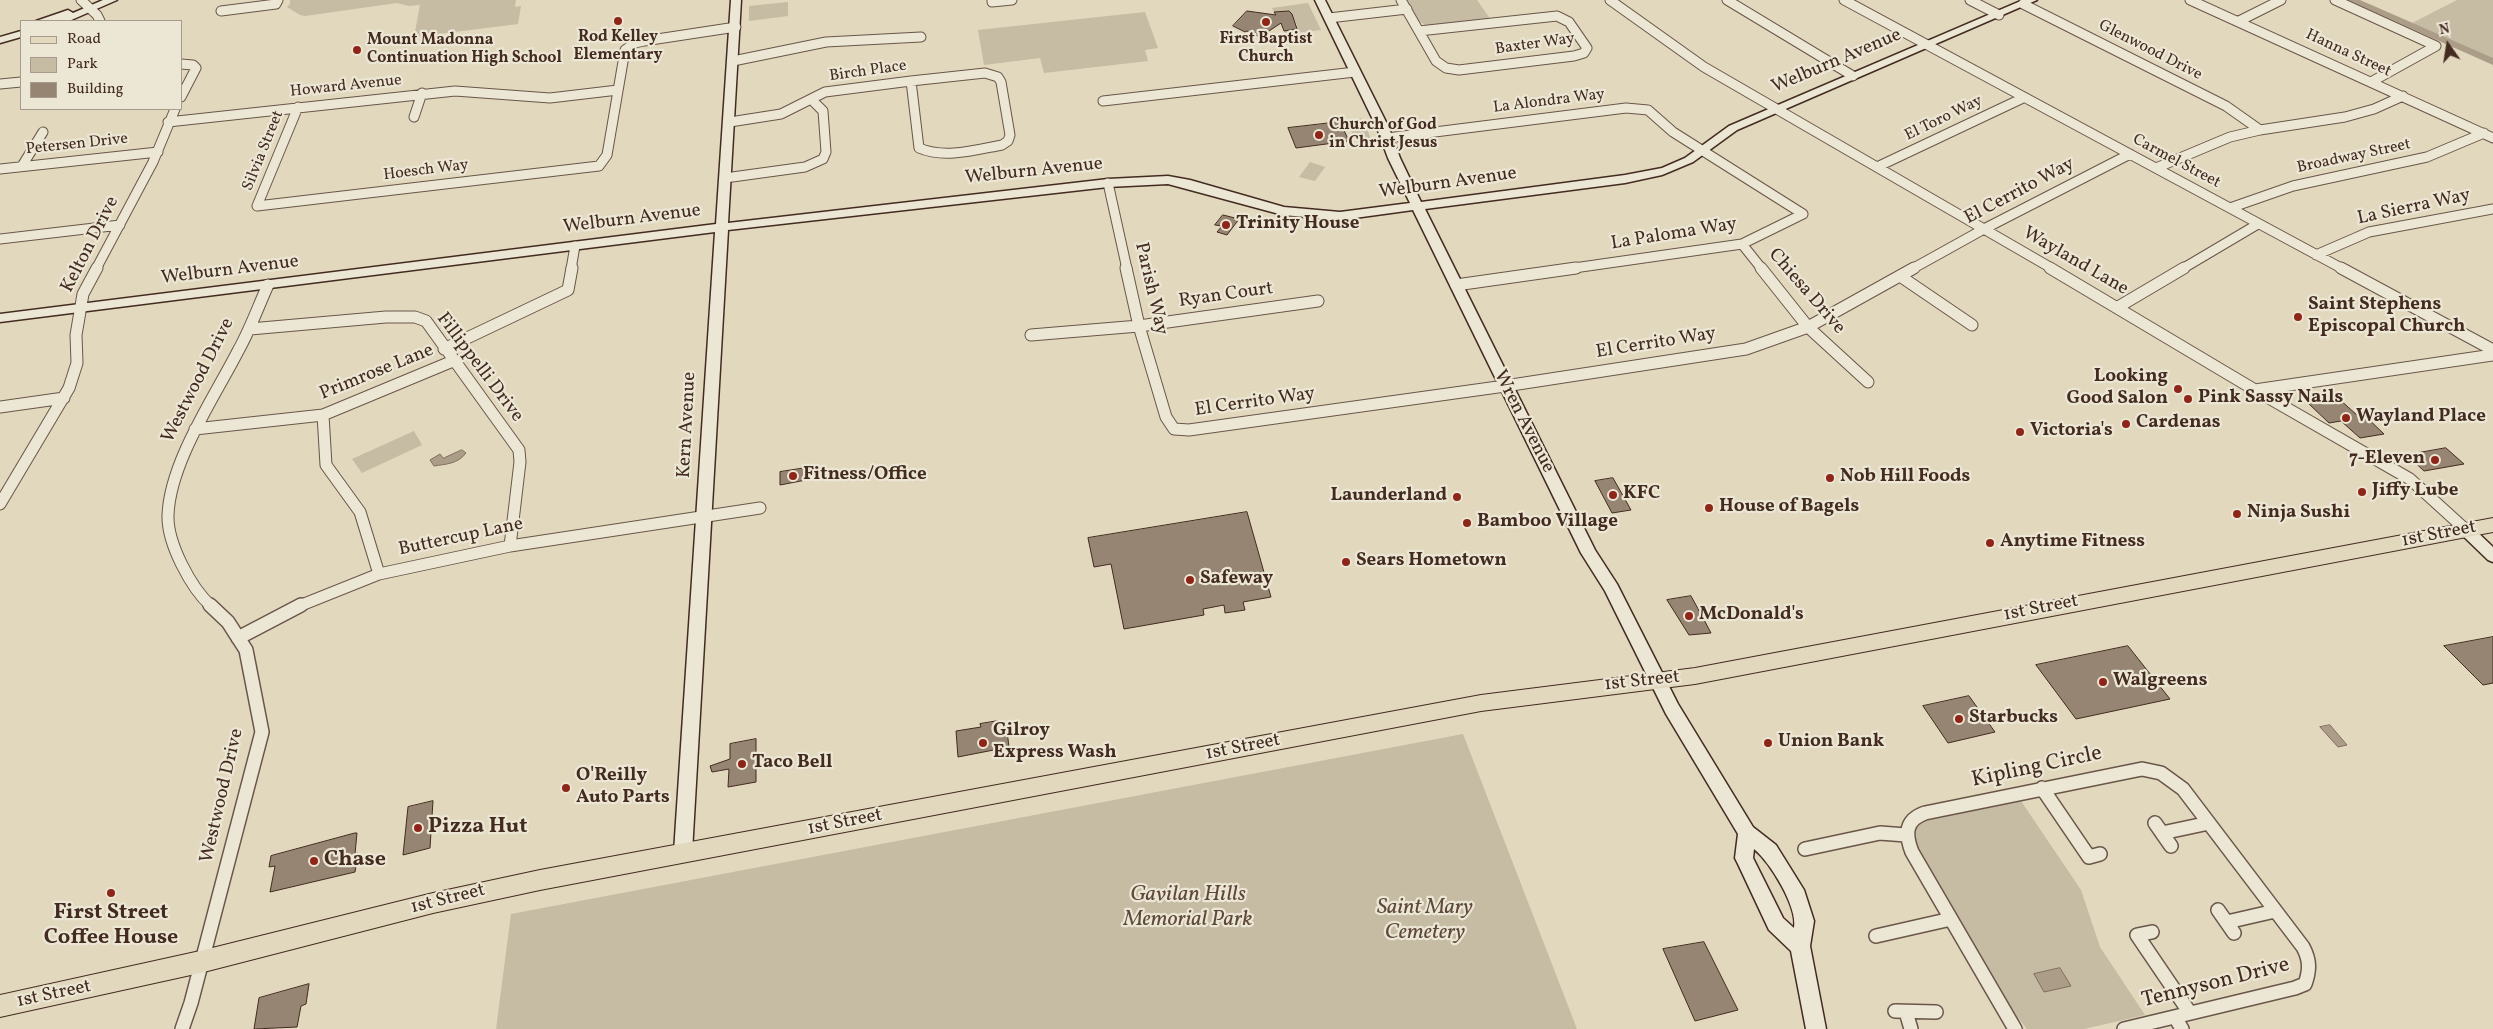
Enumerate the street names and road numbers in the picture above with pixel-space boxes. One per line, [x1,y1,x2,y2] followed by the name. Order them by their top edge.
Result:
[2095,17,2205,85] street label: Glenwood Drive
[1769,24,1905,100] street label: Welburn Avenue
[2302,26,2394,82] street label: Hanna Street
[1494,30,1576,60] street label: Baxter Way
[828,57,908,87] street label: Birch Place
[289,72,403,102] street label: Howard Avenue
[1492,86,1606,118] street label: La Alondra Way
[1902,92,1986,146] street label: El Toro Way
[239,108,289,194] street label: Silvia Street
[25,130,129,160] street label: Petersen Drive
[2129,131,2223,193] street label: Carmel Street
[2295,136,2413,178] street label: Broadway Street
[964,153,1104,191] street label: Welburn Avenue
[1961,153,2079,231] street label: El Cerrito Way
[382,156,470,186] street label: Hoesch Way
[1378,163,1518,205] street label: Welburn Avenue
[2355,185,2473,231] street label: La Sierra Way
[57,193,125,297] street label: Kelton Drive
[562,200,702,240] street label: Welburn Avenue
[1609,214,1739,256] street label: La Paloma Way
[2018,223,2132,301] street label: Wayland Lane
[1128,240,1172,338] street label: Parish Way
[1763,244,1849,340] street label: Chiesa Drive
[160,251,300,291] street label: Welburn Avenue
[1177,278,1275,314] street label: Ryan Court
[430,309,528,427] street label: Fillippelli Drive
[158,315,240,447] street label: Westwood Drive
[1594,323,1718,365] street label: El Cerrito Way
[317,340,437,406] street label: Primrose Lane
[1487,367,1559,477] street label: Wren Avenue
[674,371,702,479] street label: Kern Avenue
[1193,383,1317,423] street label: El Cerrito Way
[397,514,525,562] street label: Buttercup Lane
[2400,517,2478,553] street label: 1st Street
[2002,591,2080,627] street label: 1st Street
[1603,667,1681,697] street label: 1st Street
[196,727,250,865] street label: Westwood Drive
[1204,730,1282,766] street label: 1st Street
[1970,741,2104,795] street label: Kipling Circle
[806,805,884,841] street label: 1st Street
[408,880,488,920] street label: 1st Street
[2139,953,2293,1015] street label: Tennyson Drive
[15,976,93,1014] street label: 1st Street

